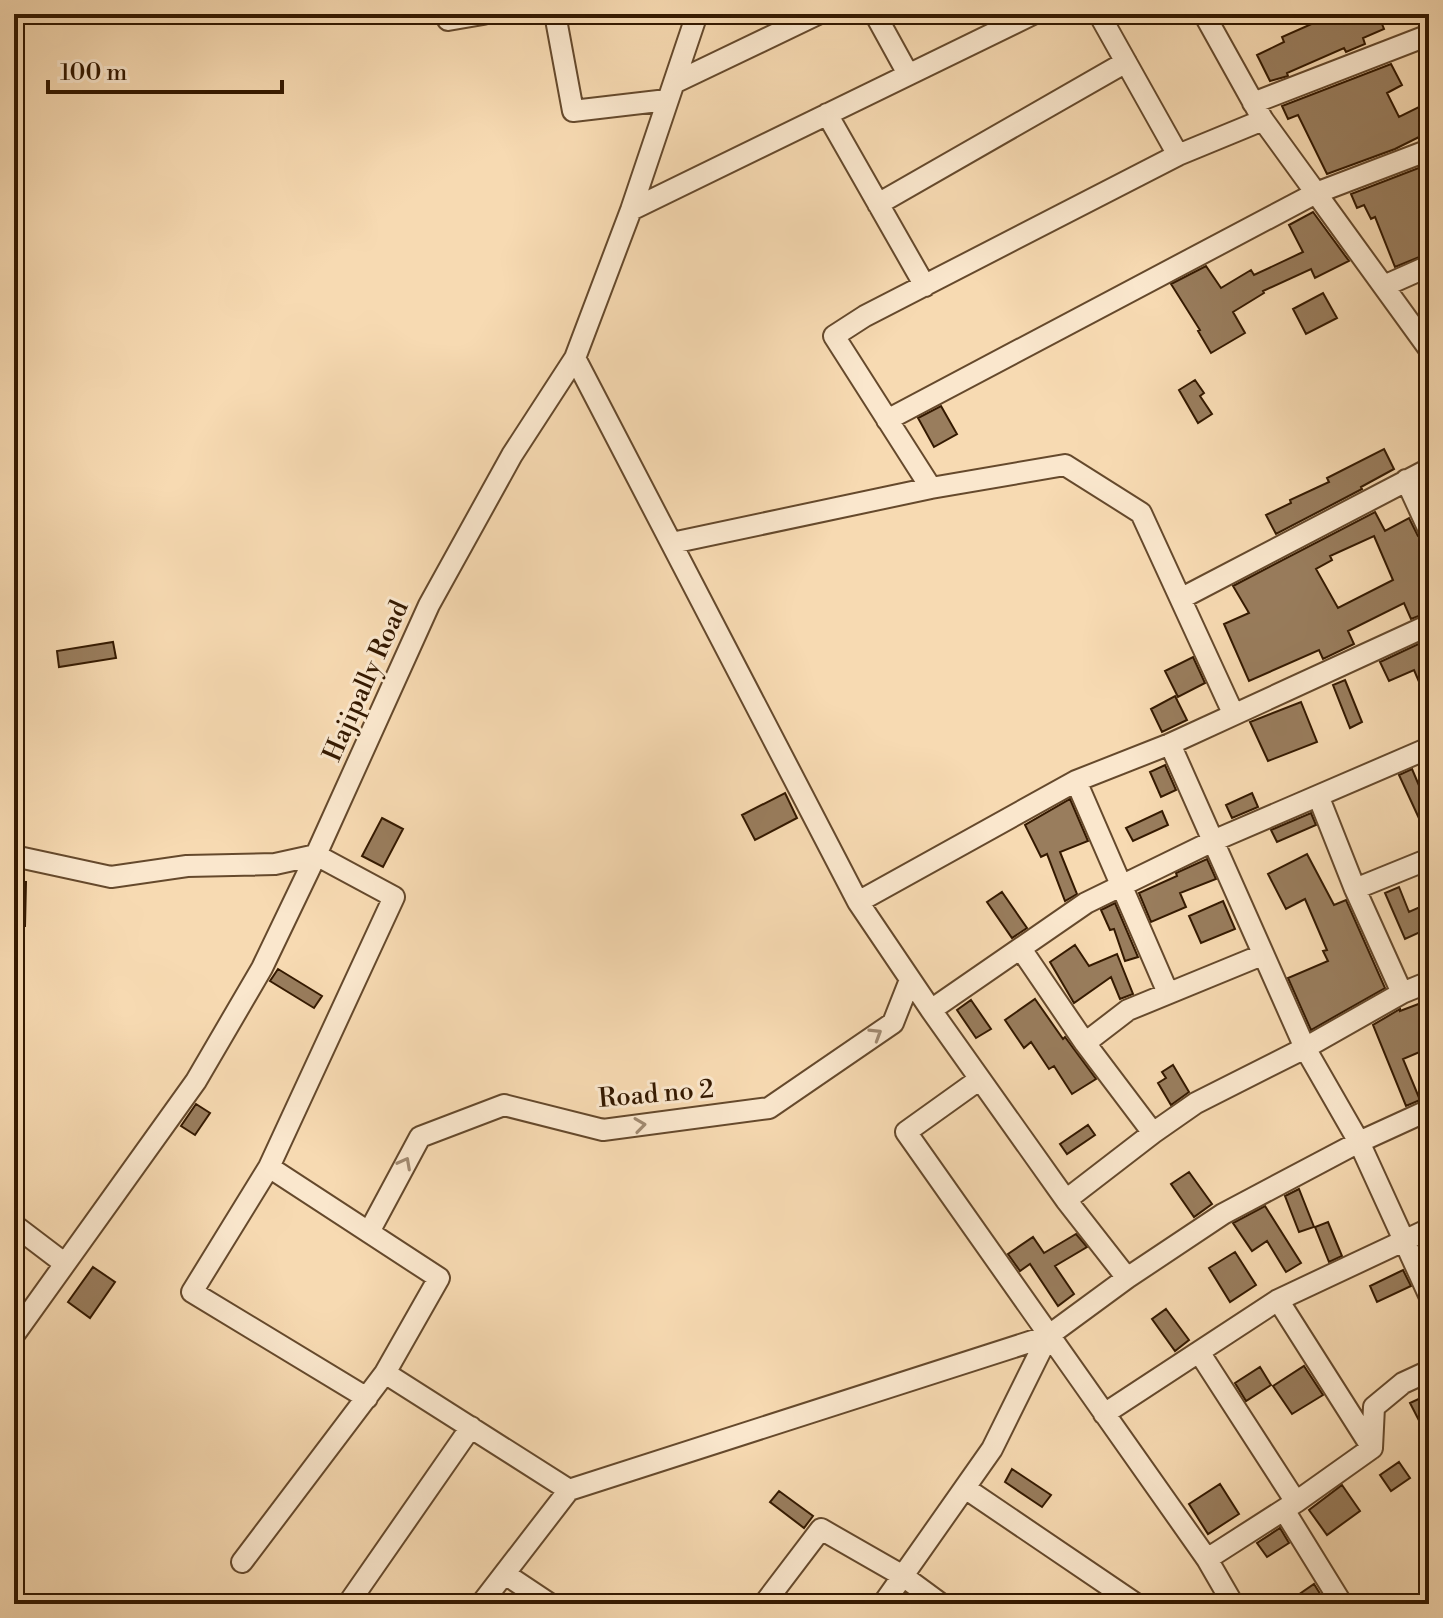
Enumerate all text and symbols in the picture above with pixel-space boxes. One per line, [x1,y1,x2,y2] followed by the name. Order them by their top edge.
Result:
[48,44,282,94] scale bar
[60,58,127,88] text: 100 m
[316,595,416,766] street label: Hajipally Road
[867,1028,882,1043] one-way arrow
[597,1073,715,1115] street label: Road no 2
[634,1117,647,1134] one-way arrow
[396,1157,411,1172] one-way arrow

